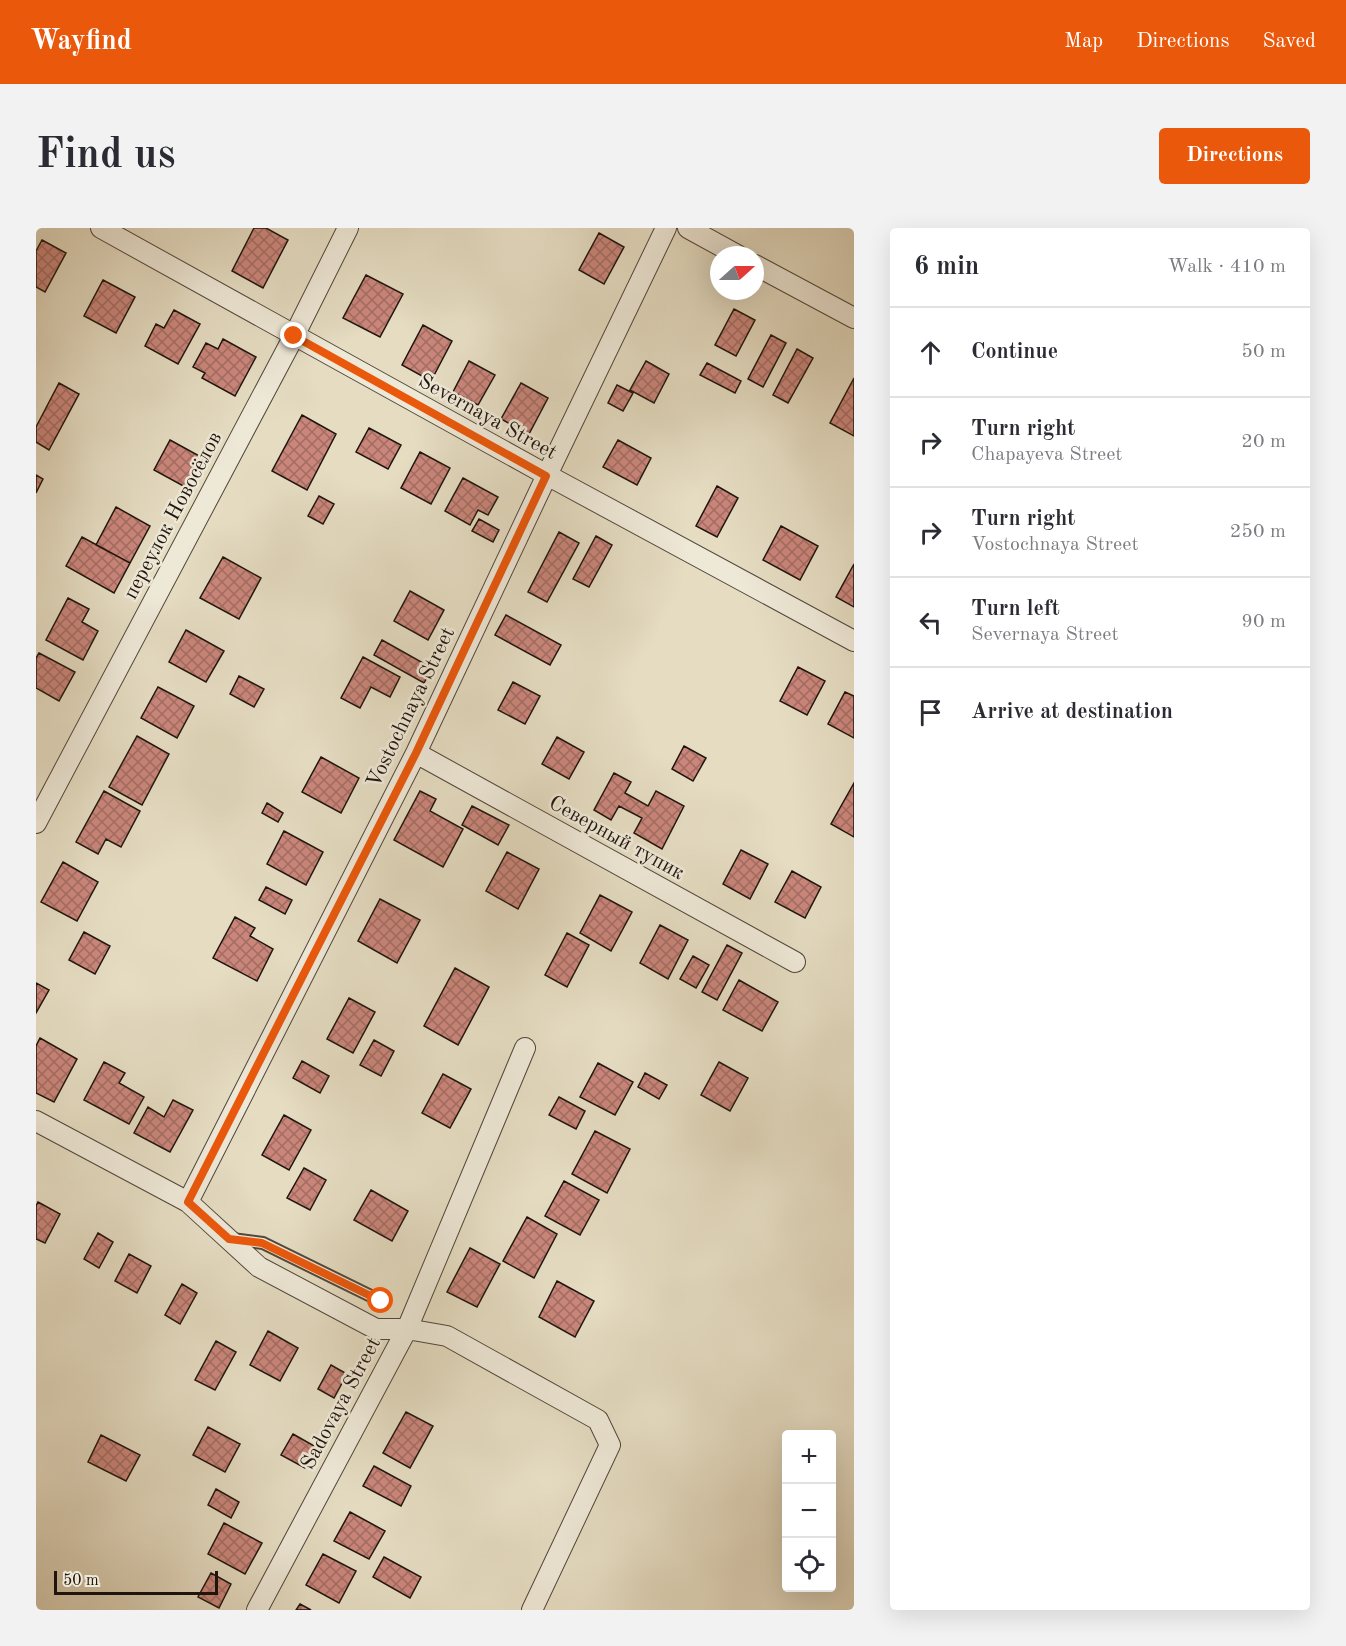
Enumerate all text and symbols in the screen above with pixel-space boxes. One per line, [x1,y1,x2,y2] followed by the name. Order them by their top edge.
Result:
[30,28,132,56] text: Wayfind
[1064,31,1103,52] text: Map
[1136,31,1230,52] text: Directions
[1263,31,1316,52] text: Saved
[1159,128,1310,184] button: Directions
[36,135,175,177] text: Find us
[710,246,764,300] north arrow
[914,254,979,280] text: 6 min
[1167,257,1286,277] text: Walk · 410 m
[280,322,306,348] route end
[914,336,947,369] icon: ahead
[971,341,1058,363] text: Continue
[1241,342,1286,362] text: 50 m
[414,371,560,464] street label: Severnaya Street
[971,418,1075,440] text: Turn right
[914,426,947,459] icon: right
[120,428,226,603] street label: переулок Новосёлов
[1241,432,1286,452] text: 20 m
[971,445,1122,465] text: Chapayeva Street
[971,508,1075,530] text: Turn right
[914,516,947,549] icon: right
[1230,522,1286,542] text: 250 m
[971,535,1138,555] text: Vostochnaya Street
[971,598,1060,620] text: Turn left
[914,606,947,639] icon: left
[1241,612,1286,632] text: 90 m
[363,624,459,791] street label: Vostochnaya Street
[971,625,1118,645] text: Severnaya Street
[914,696,947,729] icon: arrive
[971,701,1173,723] text: Arrive at destination
[545,792,688,884] street label: Северный тупик
[367,1287,393,1313] route start
[298,1334,385,1473] street label: Sadovaya Street
[782,1430,836,1592] map controls
[782,1430,836,1484] button: +
[782,1484,836,1538] button: −
[782,1538,836,1592] button: locate
[54,1568,218,1596] scale bar
[63,1573,99,1589] text: 50 m

